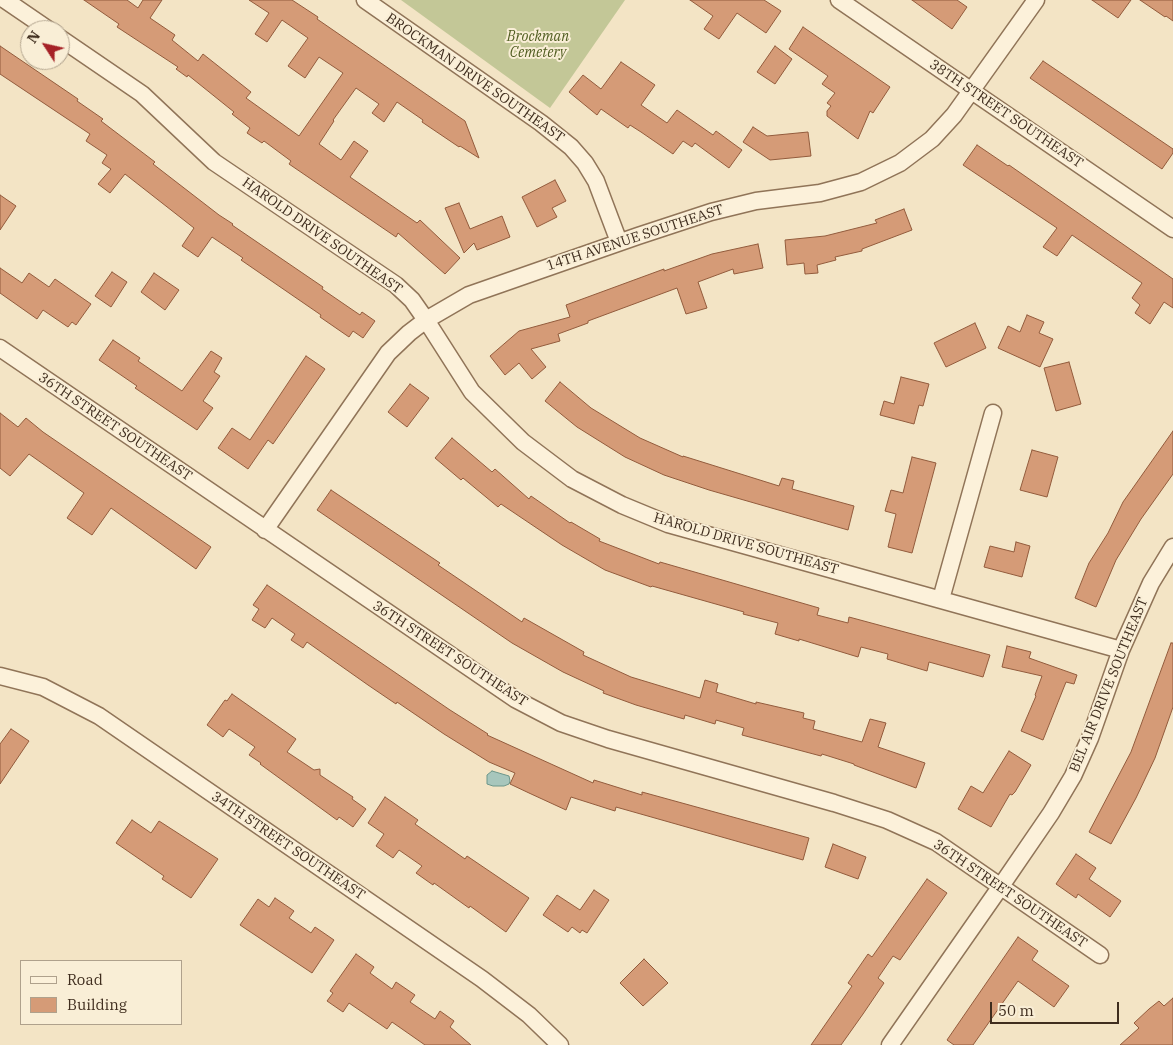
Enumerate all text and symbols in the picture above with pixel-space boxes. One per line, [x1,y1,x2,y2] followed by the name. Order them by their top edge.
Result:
[383,10,567,146] street label: BROCKMAN DRIVE SOUTHEAST
[20,20,70,70] north arrow
[23,27,44,47] text: N
[507,29,569,62] park label: Brockman Cemetery
[926,56,1086,172] street label: 38TH STREET SOUTHEAST
[239,174,405,298] street label: HAROLD DRIVE SOUTHEAST
[544,201,726,275] street label: 14TH AVENUE SOUTHEAST
[35,369,195,485] street label: 36TH STREET SOUTHEAST
[652,510,840,578] street label: HAROLD DRIVE SOUTHEAST
[1066,595,1152,775] street label: BEL AIR DRIVE SOUTHEAST
[369,598,531,710] street label: 36TH STREET SOUTHEAST
[208,788,368,904] street label: 34TH STREET SOUTHEAST
[930,836,1090,952] street label: 36TH STREET SOUTHEAST
[20,960,182,1025] legend
[67,970,103,989] text: Road
[993,992,1122,1024] scale bar
[67,995,127,1014] text: Building
[998,1001,1034,1020] text: 50 m

